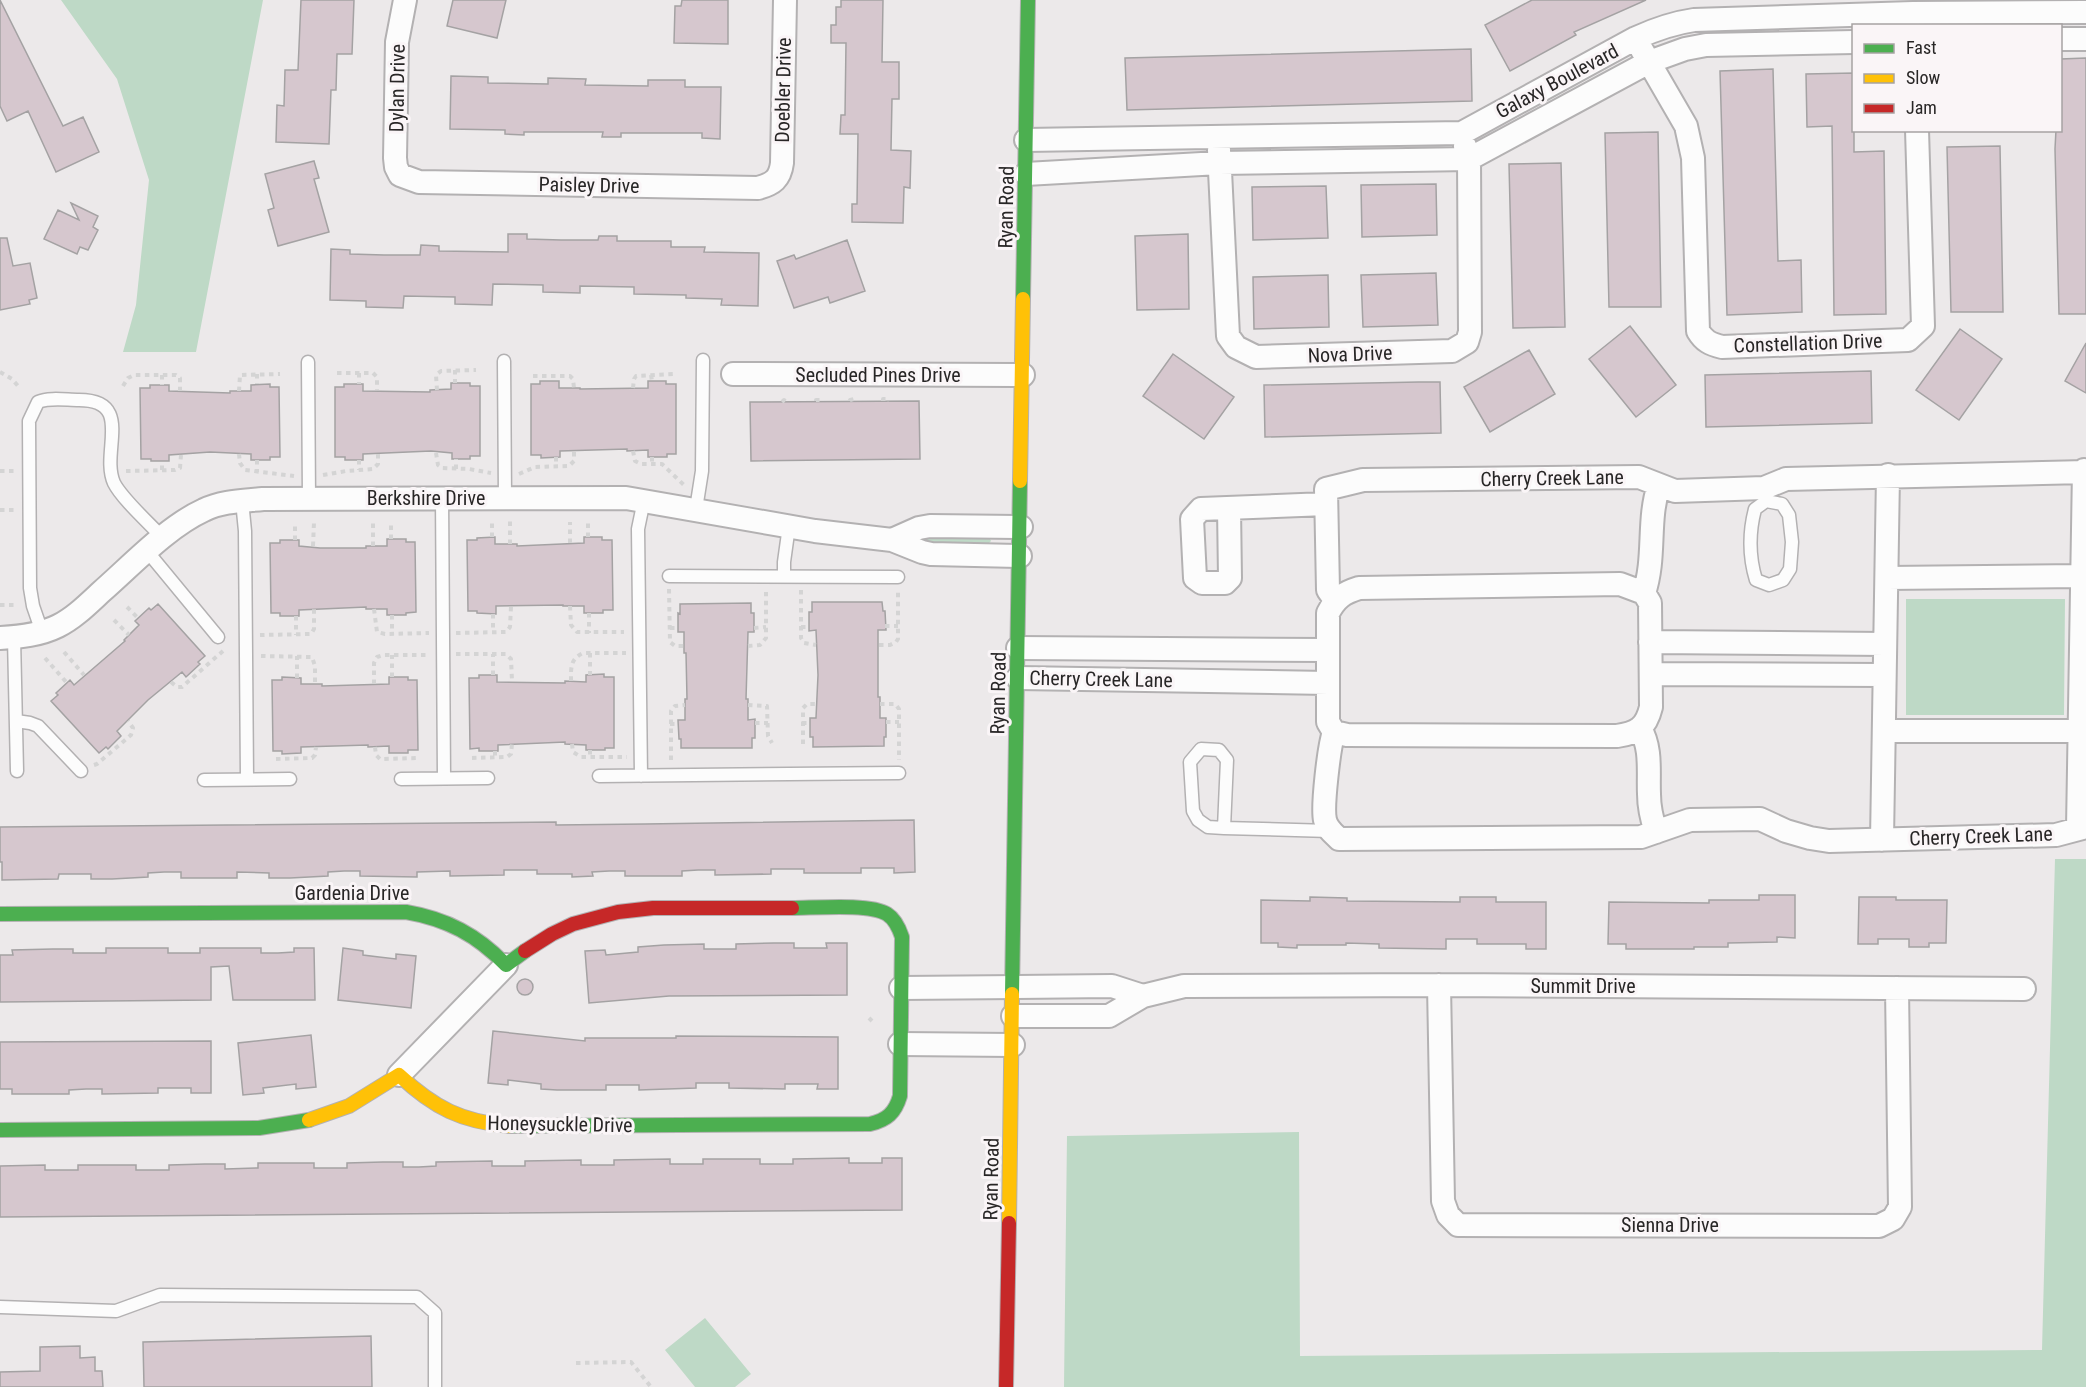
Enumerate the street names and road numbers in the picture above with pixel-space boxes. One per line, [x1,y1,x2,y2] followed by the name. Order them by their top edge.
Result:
[770,37,796,143] street label: Doebler Drive
[1492,39,1622,123] street label: Galaxy Boulevard
[384,44,410,132] street label: Dylan Drive
[993,165,1019,249] street label: Ryan Road
[538,172,640,198] street label: Paisley Drive
[1733,328,1883,358] street label: Constellation Drive
[1307,341,1393,367] street label: Nova Drive
[795,363,961,387] street label: Secluded Pines Drive
[1480,465,1624,491] street label: Cherry Creek Lane
[367,486,485,510] street label: Berkshire Drive
[985,651,1011,735] street label: Ryan Road
[1029,666,1173,692] street label: Cherry Creek Lane
[1909,822,2053,850] street label: Cherry Creek Lane
[295,881,409,905] street label: Gardenia Drive
[1530,974,1636,998] street label: Summit Drive
[487,1111,633,1137] street label: Honeysuckle Drive
[978,1137,1004,1221] street label: Ryan Road
[1621,1213,1719,1237] street label: Sienna Drive

